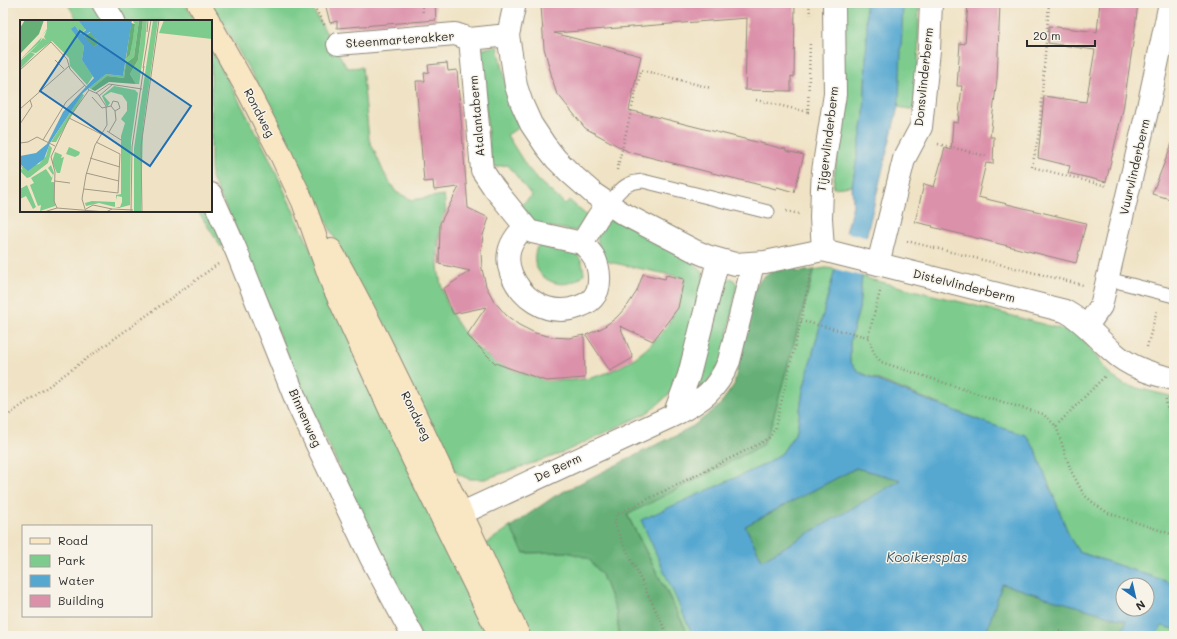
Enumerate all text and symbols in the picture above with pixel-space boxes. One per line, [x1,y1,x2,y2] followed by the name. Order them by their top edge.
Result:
[20,20,212,212] inset map
[1027,22,1095,48] scale bar
[345,27,455,51] street label: Steenmarterakker
[910,27,936,127] street label: Donsvlinderberm
[1033,27,1061,43] text: 20 m
[464,75,488,157] street label: Atalantaberm
[241,85,279,140] street label: Rondweg
[813,85,841,193] street label: Tijgervlinderberm
[1115,117,1153,216] street label: Vuurvlinderberm
[911,265,1017,305] street label: Distelvlinderberm
[286,386,326,449] street label: Binnenweg
[398,388,436,443] street label: Rondweg
[532,449,584,485] street label: De Berm
[22,525,152,617] legend
[58,532,88,548] text: Road
[887,548,967,565] water label: Kooikersplas
[58,552,85,568] text: Park
[58,572,95,588] text: Water
[1115,577,1155,617] north arrow
[58,592,104,608] text: Building
[1133,597,1149,614] text: N

